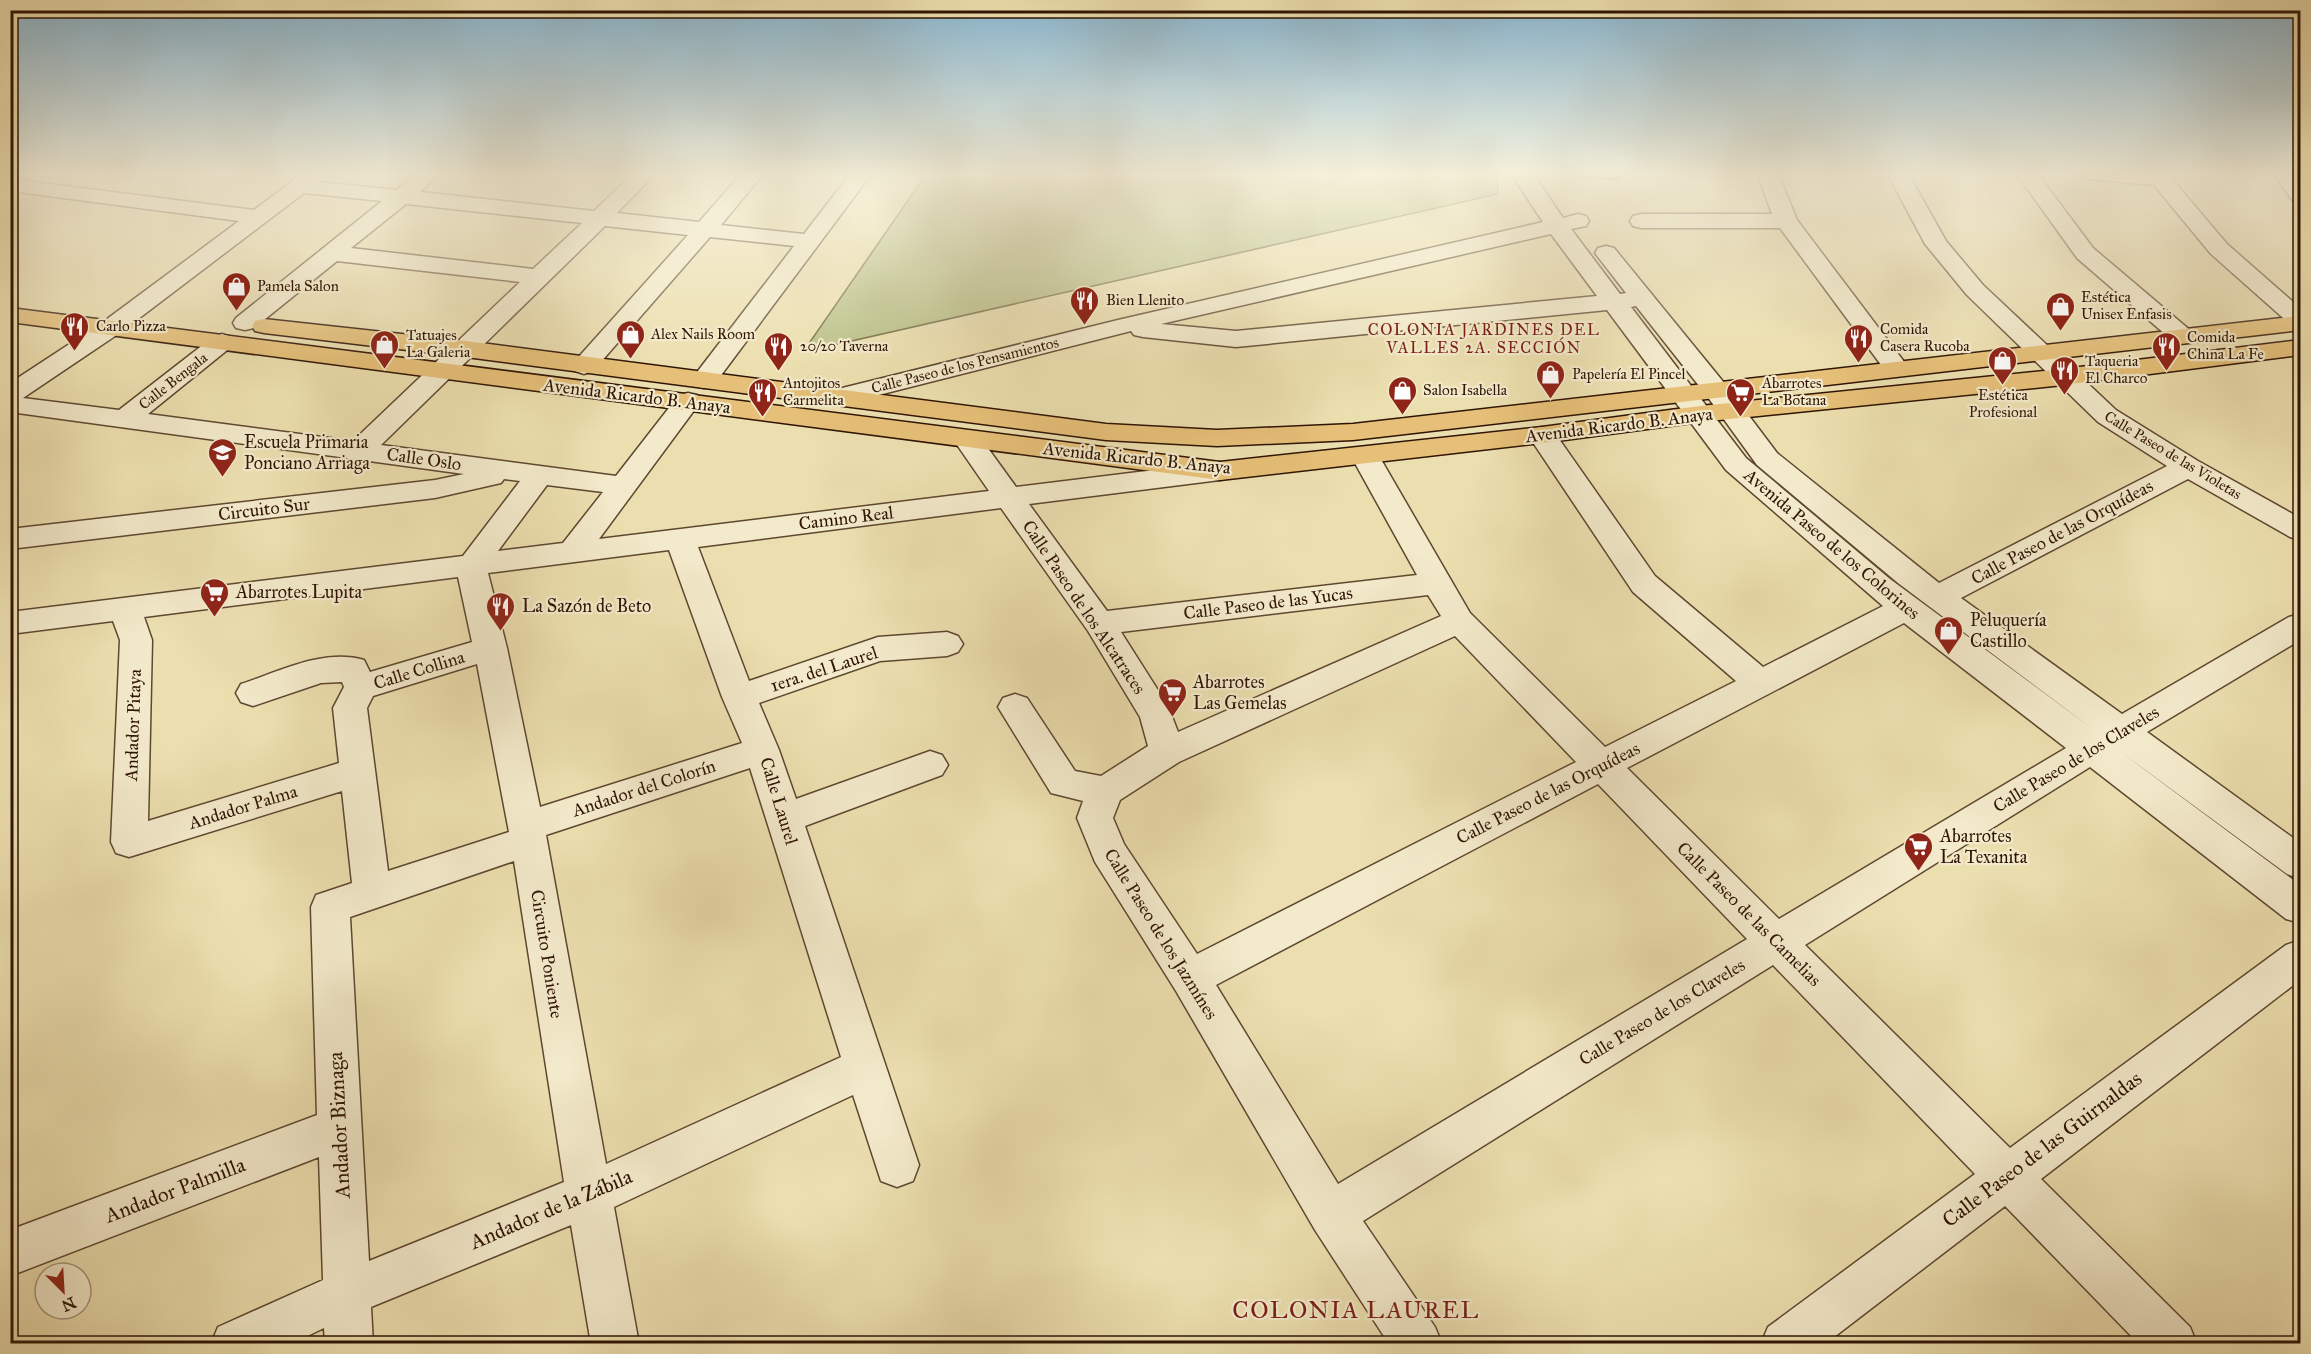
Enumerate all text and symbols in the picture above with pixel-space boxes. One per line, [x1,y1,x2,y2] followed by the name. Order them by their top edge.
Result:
[220,270,252,312] shop icon: Pamela Salon
[257,277,339,295] place label: Pamela Salon
[1069,284,1101,326] restaurant icon: Bien Llenito
[2081,288,2172,323] place label: Estética Unisex Enfasis
[2044,290,2076,332] shop icon: Estética Unisex Enfasis
[1106,291,1184,309] place label: Bien Llenito
[59,310,91,352] restaurant icon: Carlo Pizza
[96,317,167,335] place label: Carlo Pizza
[614,318,646,360] shop icon: Alex Nails Room
[1368,320,1600,357] district label: COLONIA JARDINES DEL VALLES 2A. SECCIÓN
[1880,320,1970,355] place label: Comida Casera Rucoba
[1843,322,1875,364] restaurant icon: Comida Casera Rucoba
[650,325,756,343] place label: Alex Nails Room
[406,326,471,361] place label: Tatuajes La Galeria
[369,328,401,370] shop icon: Tatuajes La Galeria
[2187,328,2264,363] place label: Comida China La Fe
[763,330,795,372] restaurant icon: 20/20 Taverna
[2150,330,2182,372] restaurant icon: Comida China La Fe
[869,333,1061,397] street label: Calle Paseo de los Pensamientos
[800,337,889,355] place label: 20/20 Taverna
[1987,344,2019,386] shop icon: Estética Profesional
[135,348,211,413] street label: Calle Bengala
[2085,352,2148,387] place label: Taqueria El Charco
[2048,354,2080,396] restaurant icon: Taqueria El Charco
[1535,358,1567,400] shop icon: Papelería El Pincel
[1572,365,1686,383] place label: Papelería El Pincel
[541,373,732,418] street label: Avenida Ricardo B. Anaya
[782,374,844,409] place label: Antojitos Carmelita
[1386,374,1418,416] shop icon: Salon Isabella
[1761,374,1827,409] place label: Abarrotes La Botana
[746,376,778,418] restaurant icon: Antojitos Carmelita
[1725,376,1757,418] supermarket icon: Abarrotes La Botana
[1423,381,1508,399] place label: Salon Isabella
[1969,386,2038,421] place label: Estética Profesional
[1523,403,1714,448] street label: Avenida Ricardo B. Anaya
[2101,407,2245,503] street label: Calle Paseo de las Violetas
[244,431,370,475] place label: Escuela Primaria Ponciano Arriaga
[207,436,239,478] school or university icon: Escuela Primaria Ponciano Arriaga
[1041,437,1232,479] street label: Avenida Ricardo B. Anaya
[385,443,463,475] street label: Calle Oslo
[1739,463,1924,624] street label: Avenida Paseo de los Colorines
[1967,475,2157,590] street label: Calle Paseo de las Orquídeas
[217,492,311,526] street label: Circuito Sur
[797,501,895,535] street label: Camino Real
[1018,516,1150,698] street label: Calle Paseo de los Alcatraces
[199,576,231,618] supermarket icon: Abarrotes Lupita
[235,581,363,603] place label: Abarrotes Lupita
[1182,582,1354,624] street label: Calle Paseo de las Yucas
[485,590,517,632] restaurant icon: La Sazón de Beto
[522,595,651,617] place label: La Sazón de Beto
[1970,609,2047,652] place label: Peluquería Castillo
[1933,614,1965,656] shop icon: Peluquería Castillo
[768,641,881,697] street label: 1era. del Laurel
[371,646,468,694] street label: Calle Collina
[120,668,146,782] street label: Andador Pitaya
[1192,671,1287,714] place label: Abarrotes Las Gemelas
[1156,676,1188,718] supermarket icon: Abarrotes Las Gemelas
[1989,701,2163,817] street label: Calle Paseo de los Claveles
[1452,737,1644,850] street label: Calle Paseo de las Orquídeas
[569,754,719,822] street label: Andador del Colorín
[755,755,803,848] street label: Calle Laurel
[185,780,300,834] street label: Andador Palma
[1939,825,2028,868] place label: Abarrotes La Texanita
[1903,830,1935,872] supermarket icon: Abarrotes La Texanita
[1672,837,1826,991] street label: Calle Paseo de las Camelias
[1099,845,1223,1024] street label: Calle Paseo de los Jazmínes
[526,888,568,1020] street label: Circuito Poniente
[1575,954,1749,1070] street label: Calle Paseo de los Claveles
[322,1051,356,1200] street label: Andador Biznaga
[1937,1065,2147,1233] street label: Calle Paseo de las Guirnaldas
[100,1151,249,1229] street label: Andador Palmilla
[465,1163,636,1255] street label: Andador de la Zábila
[33,1261,93,1321] north arrow
[58,1293,79,1316] text: N
[1232,1295,1480,1325] district label: COLONIA LAUREL

